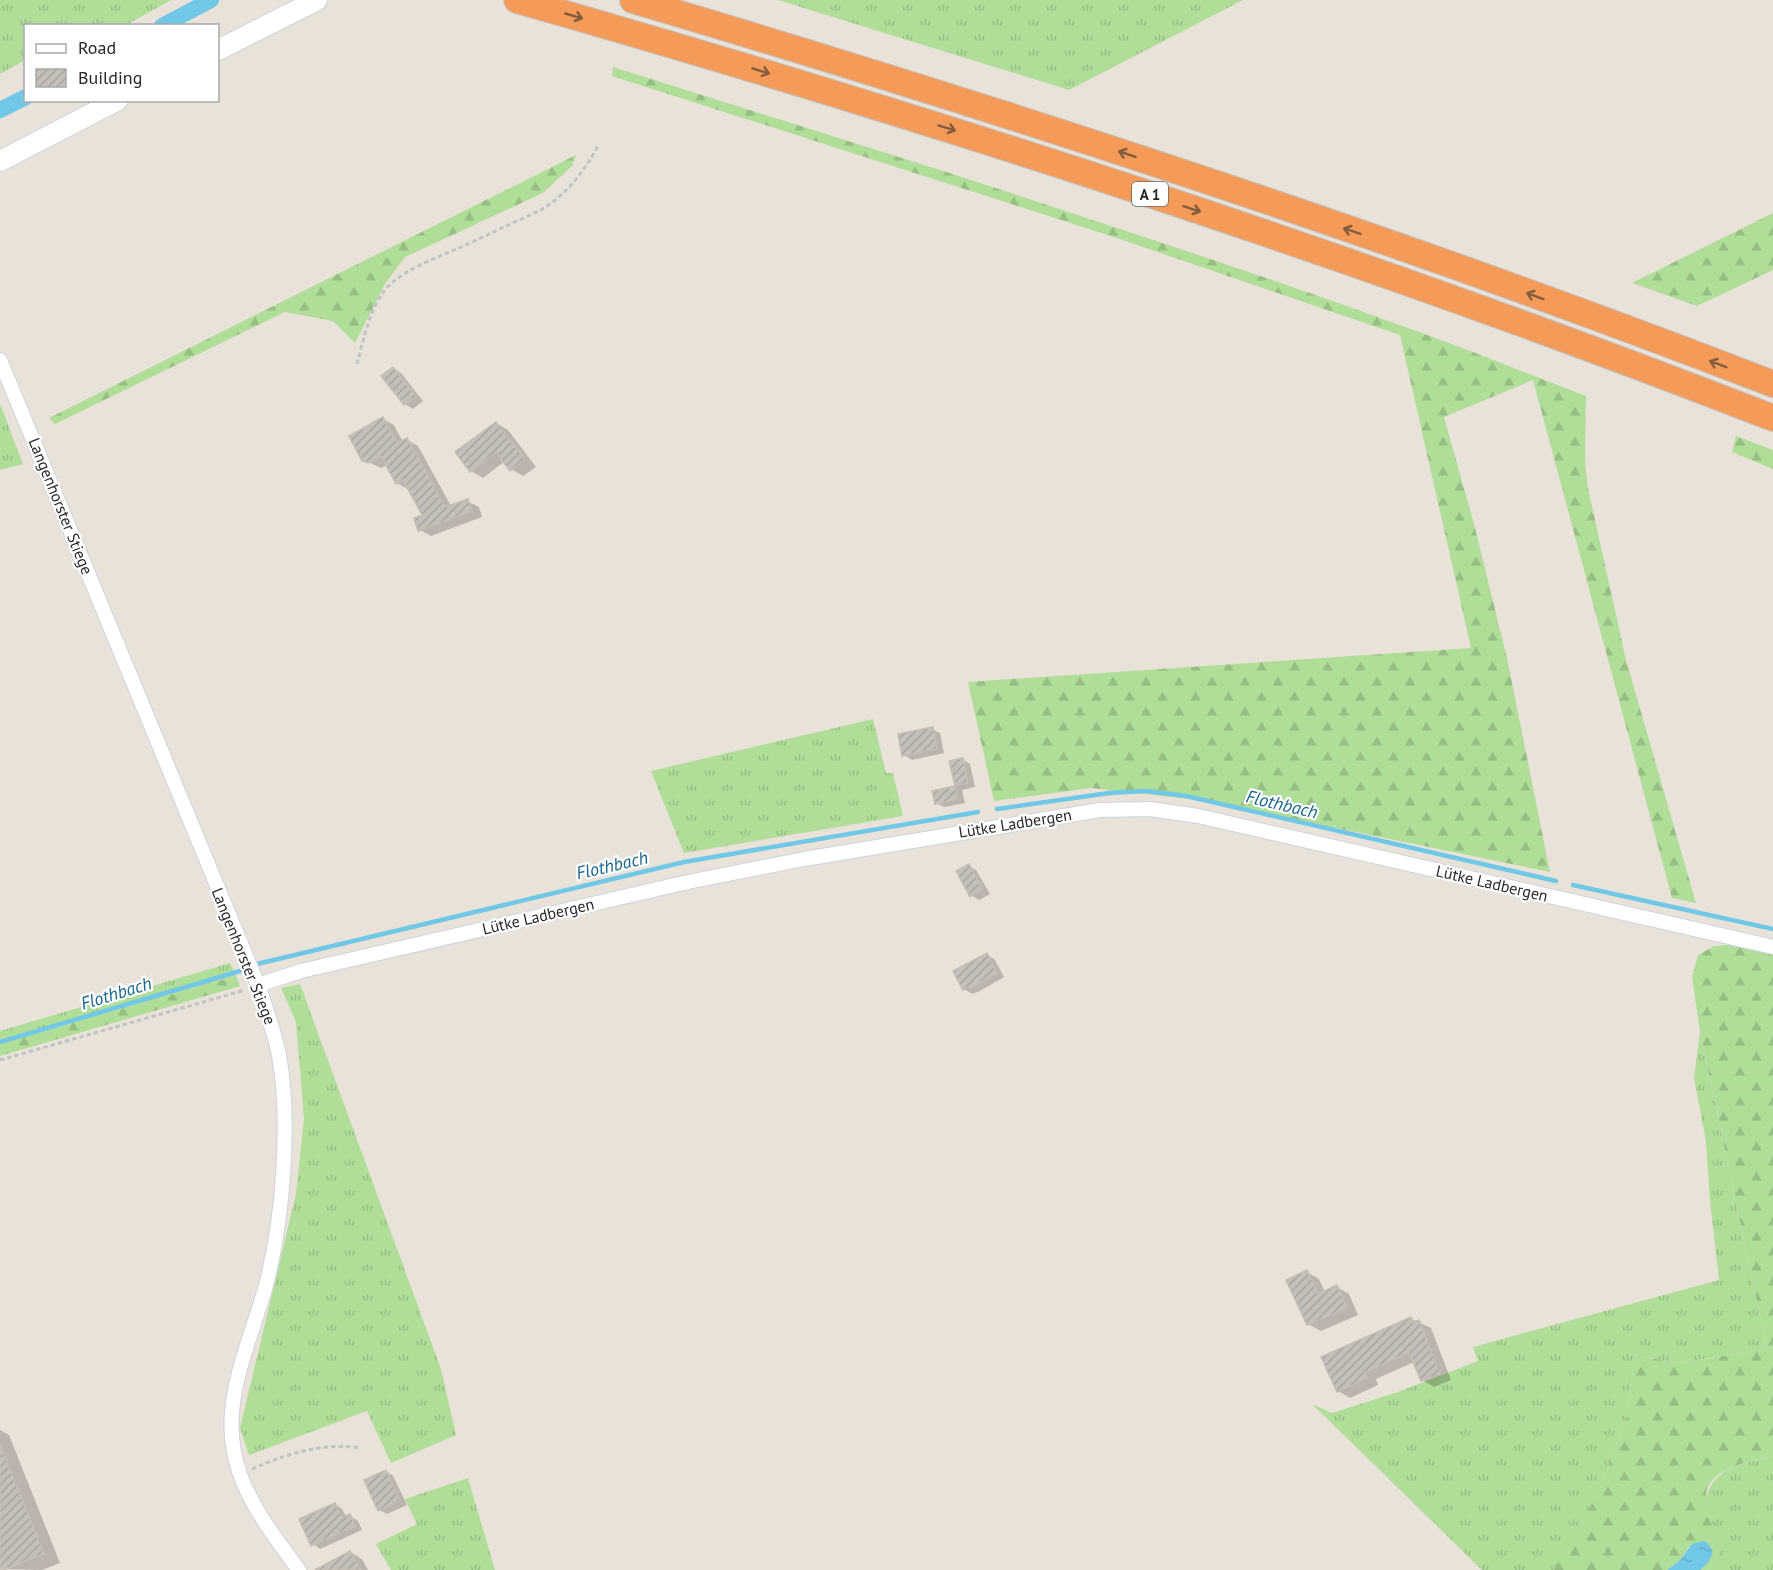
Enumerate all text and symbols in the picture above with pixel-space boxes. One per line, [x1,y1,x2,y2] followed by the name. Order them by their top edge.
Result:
[564,11,583,22] one-way arrow
[24,24,219,102] legend
[78,36,116,59] text: Road
[78,66,142,89] text: Building
[751,66,770,77] one-way arrow
[937,123,956,134] one-way arrow
[1118,148,1137,159] one-way arrow
[1132,182,1168,206] road number: A 1
[1182,204,1201,215] one-way arrow
[1343,224,1362,235] one-way arrow
[1527,290,1545,301] one-way arrow
[1709,357,1728,368] one-way arrow
[24,435,98,577] street label: Langenhorster Stiege
[1244,785,1320,823] water label: Flothbach
[957,804,1073,842] street label: Lütke Ladbergen
[574,846,650,884] water label: Flothbach
[1434,860,1550,906] street label: Lütke Ladbergen
[207,885,281,1027] street label: Langenhorster Stiege
[480,893,596,939] street label: Lütke Ladbergen
[78,971,154,1015] water label: Flothbach

